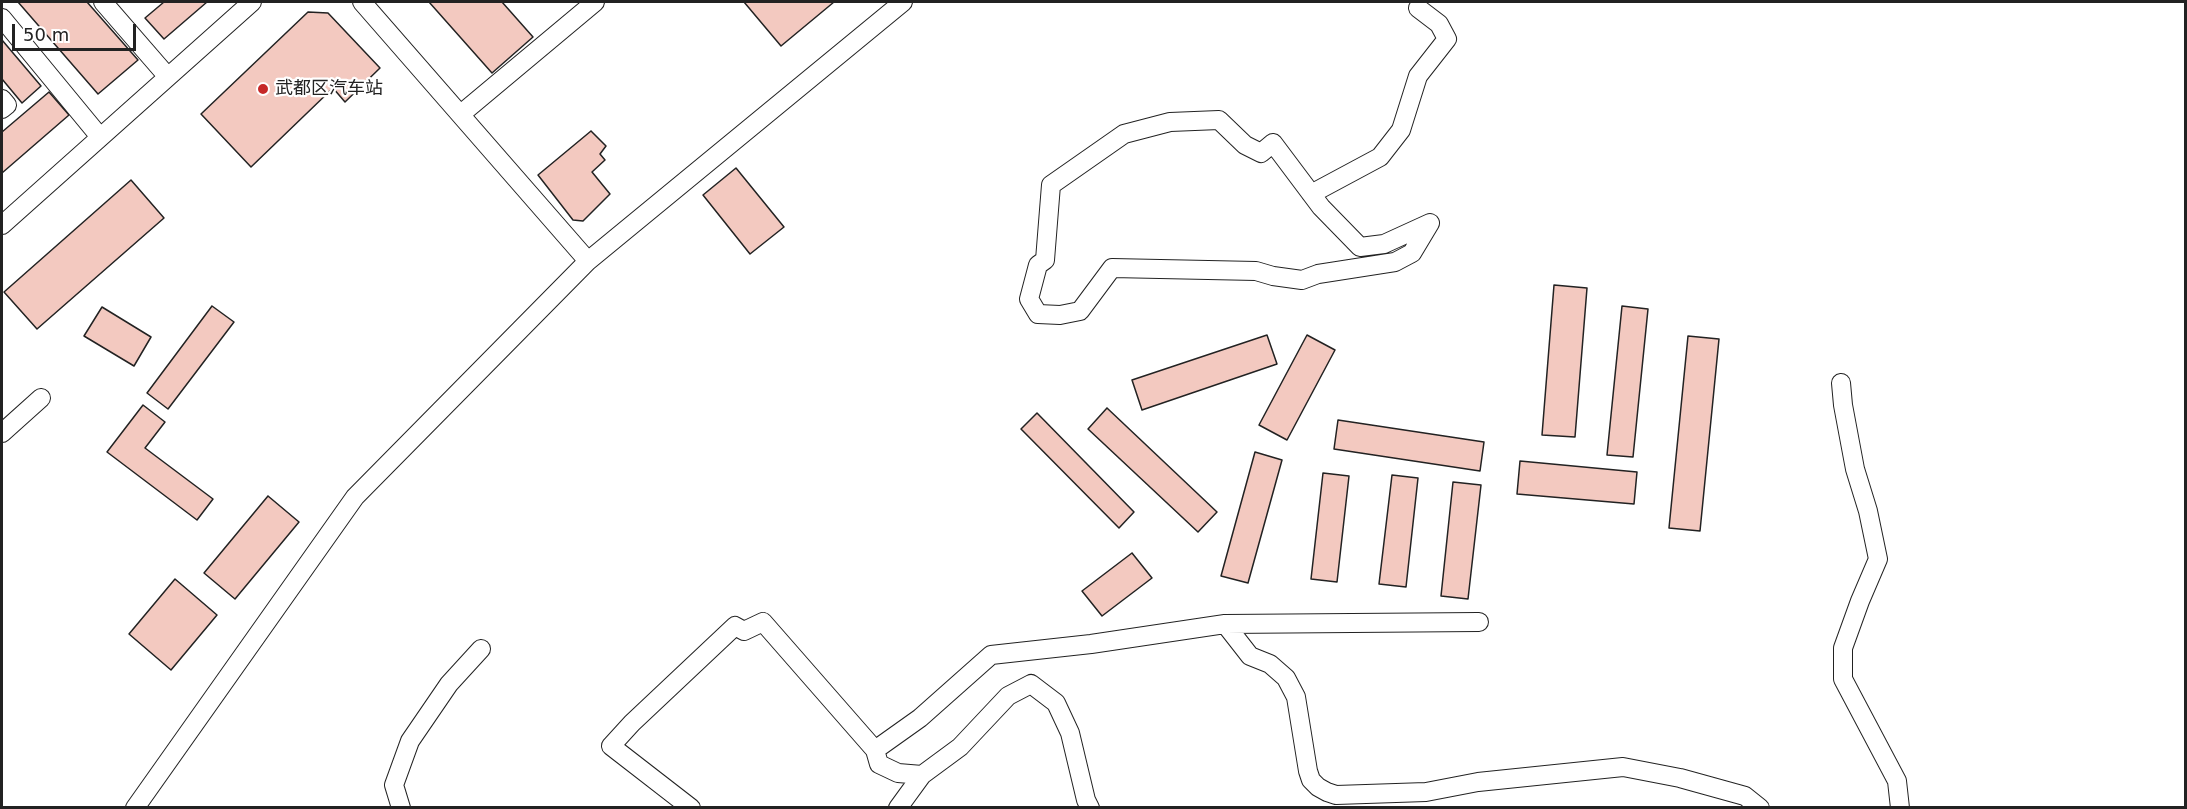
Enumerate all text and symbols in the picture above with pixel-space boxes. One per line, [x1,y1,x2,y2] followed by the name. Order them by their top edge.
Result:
[15,12,140,50] scale bar
[23,24,69,45] text: 50 m
[275,78,383,100] place label: 武都区汽车站
[256,82,270,96] marker: 武都区汽车站

